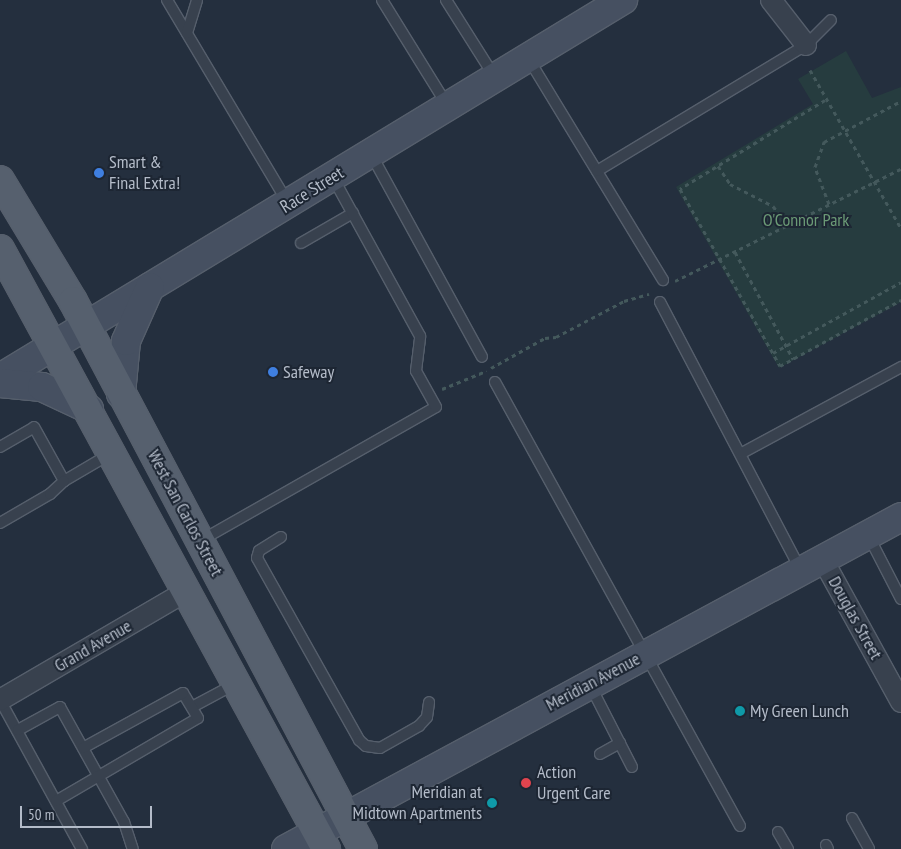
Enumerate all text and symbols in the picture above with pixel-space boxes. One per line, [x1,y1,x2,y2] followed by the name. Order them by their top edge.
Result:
[109,152,180,194] place label: Smart & Final Extra!
[276,162,348,218] street label: Race Street
[93,167,105,179] marker: Smart & Final Extra!
[763,209,849,231] park label: O'Connor Park
[283,361,334,383] place label: Safeway
[267,366,279,378] marker: Safeway
[143,446,227,580] street label: West San Carlos Street
[823,573,887,663] street label: Douglas Street
[50,615,136,677] street label: Grand Avenue
[542,648,644,716] street label: Meridian Avenue
[750,700,850,722] place label: My Green Lunch
[734,705,746,717] marker: My Green Lunch
[537,762,611,804] place label: Action Urgent Care
[519,776,533,790] marker: Action Urgent Care
[352,782,482,824] place label: Meridian at Midtown Apartments
[22,796,155,828] scale bar
[486,797,498,809] marker: Meridian at Midtown Apartments
[28,805,54,824] text: 50 m

